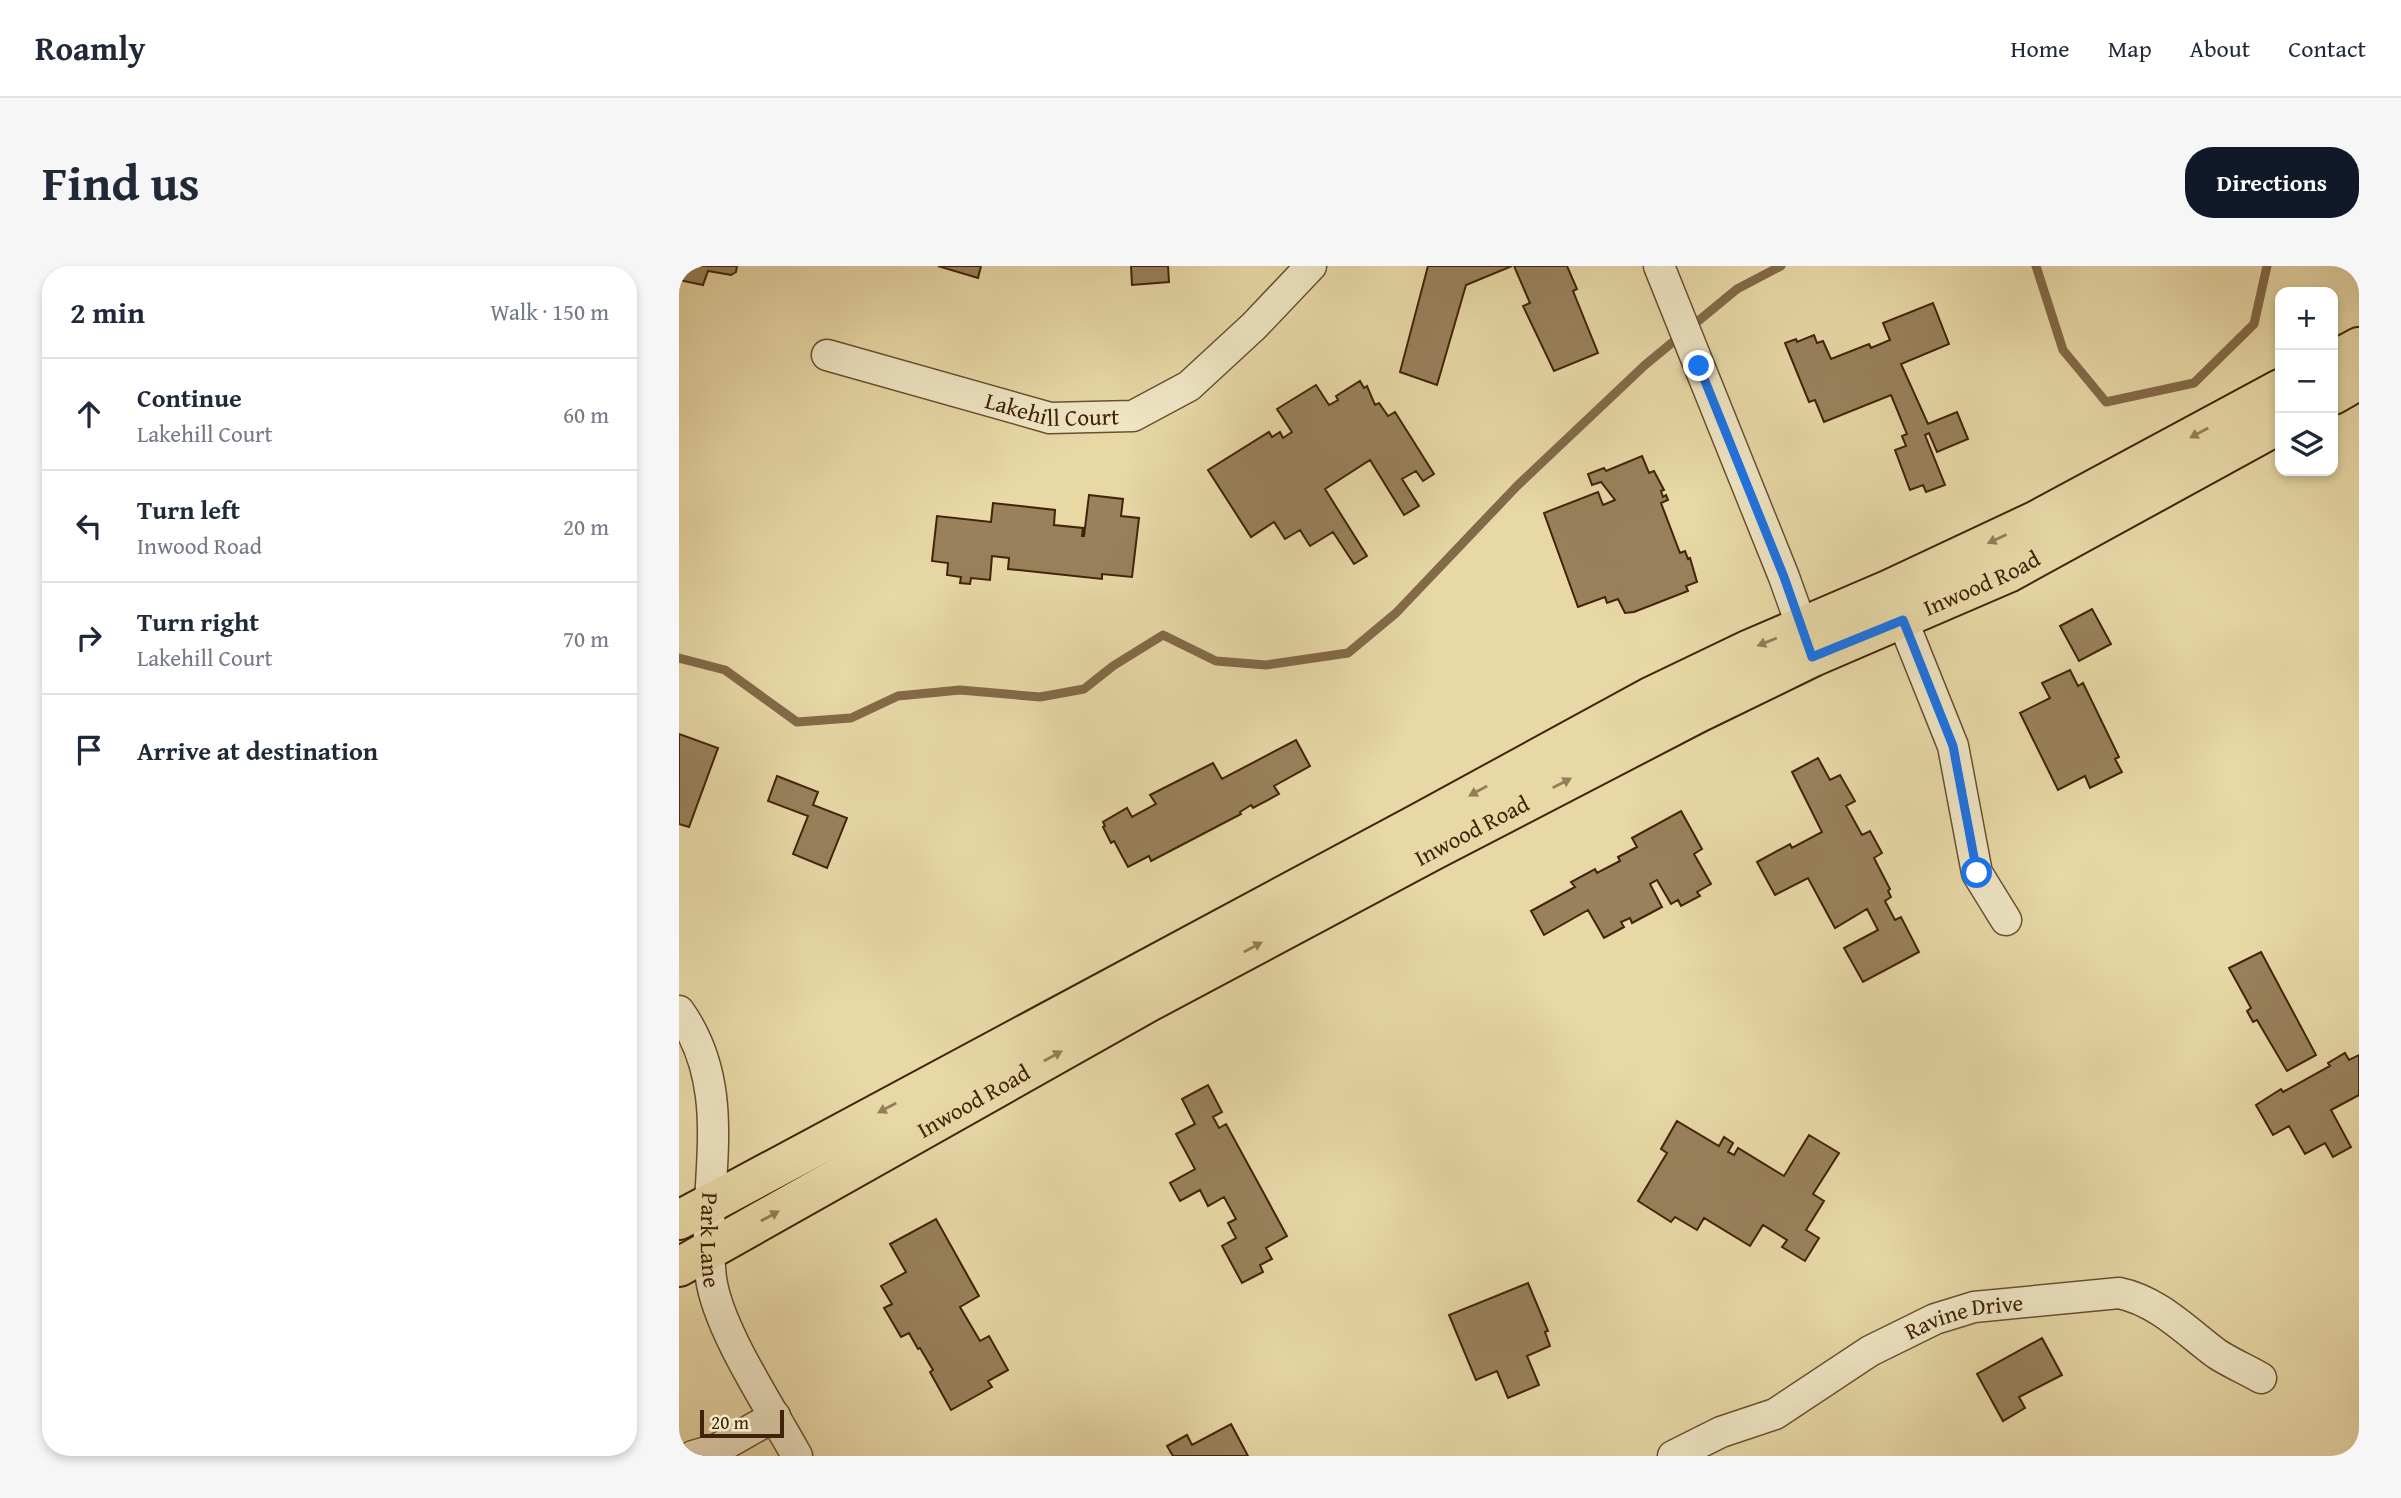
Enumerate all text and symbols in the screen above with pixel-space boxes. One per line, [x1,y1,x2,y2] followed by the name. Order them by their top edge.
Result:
[35,24,145,72] text: Roamly
[2011,31,2070,66] text: Home
[2108,31,2152,66] text: Map
[2190,31,2250,66] text: About
[2288,31,2366,66] text: Contact
[42,146,200,218] text: Find us
[2185,147,2359,218] button: Directions
[2275,287,2338,476] map controls
[2275,287,2338,350] button: +
[70,290,145,334] text: 2 min
[490,295,609,328] text: Walk · 150 m
[1683,350,1714,381] route end
[2275,350,2338,413] button: −
[137,378,242,417] text: Continue
[982,384,1120,434] street label: Lakehill Court
[70,395,108,433] icon: ahead
[563,398,609,431] text: 60 m
[2275,413,2338,476] button: layers
[137,417,273,450] text: Lakehill Court
[2189,428,2209,439] one-way arrow
[137,490,240,529] text: Turn left
[70,507,108,545] icon: left
[563,510,609,543] text: 20 m
[137,529,262,562] text: Inwood Road
[1987,533,2007,545] one-way arrow
[1918,541,2046,624] street label: Inwood Road
[137,602,259,641] text: Turn right
[70,619,108,657] icon: right
[563,622,609,655] text: 70 m
[1757,636,1778,647] one-way arrow
[137,641,273,674] text: Lakehill Court
[70,731,108,769] icon: arrive
[137,731,378,770] text: Arrive at destination
[1552,777,1572,789] one-way arrow
[1468,785,1488,797] one-way arrow
[1408,786,1535,874] street label: Inwood Road
[1961,857,1992,888] route start
[1243,941,1263,953] one-way arrow
[1043,1050,1063,1062] one-way arrow
[911,1055,1036,1146] street label: Inwood Road
[877,1102,897,1113] one-way arrow
[693,1192,729,1290] street label: Park Lane
[760,1210,779,1222] one-way arrow
[1899,1285,2025,1348] street label: Ravine Drive
[700,1407,784,1439] scale bar
[711,1408,749,1436] text: 20 m

